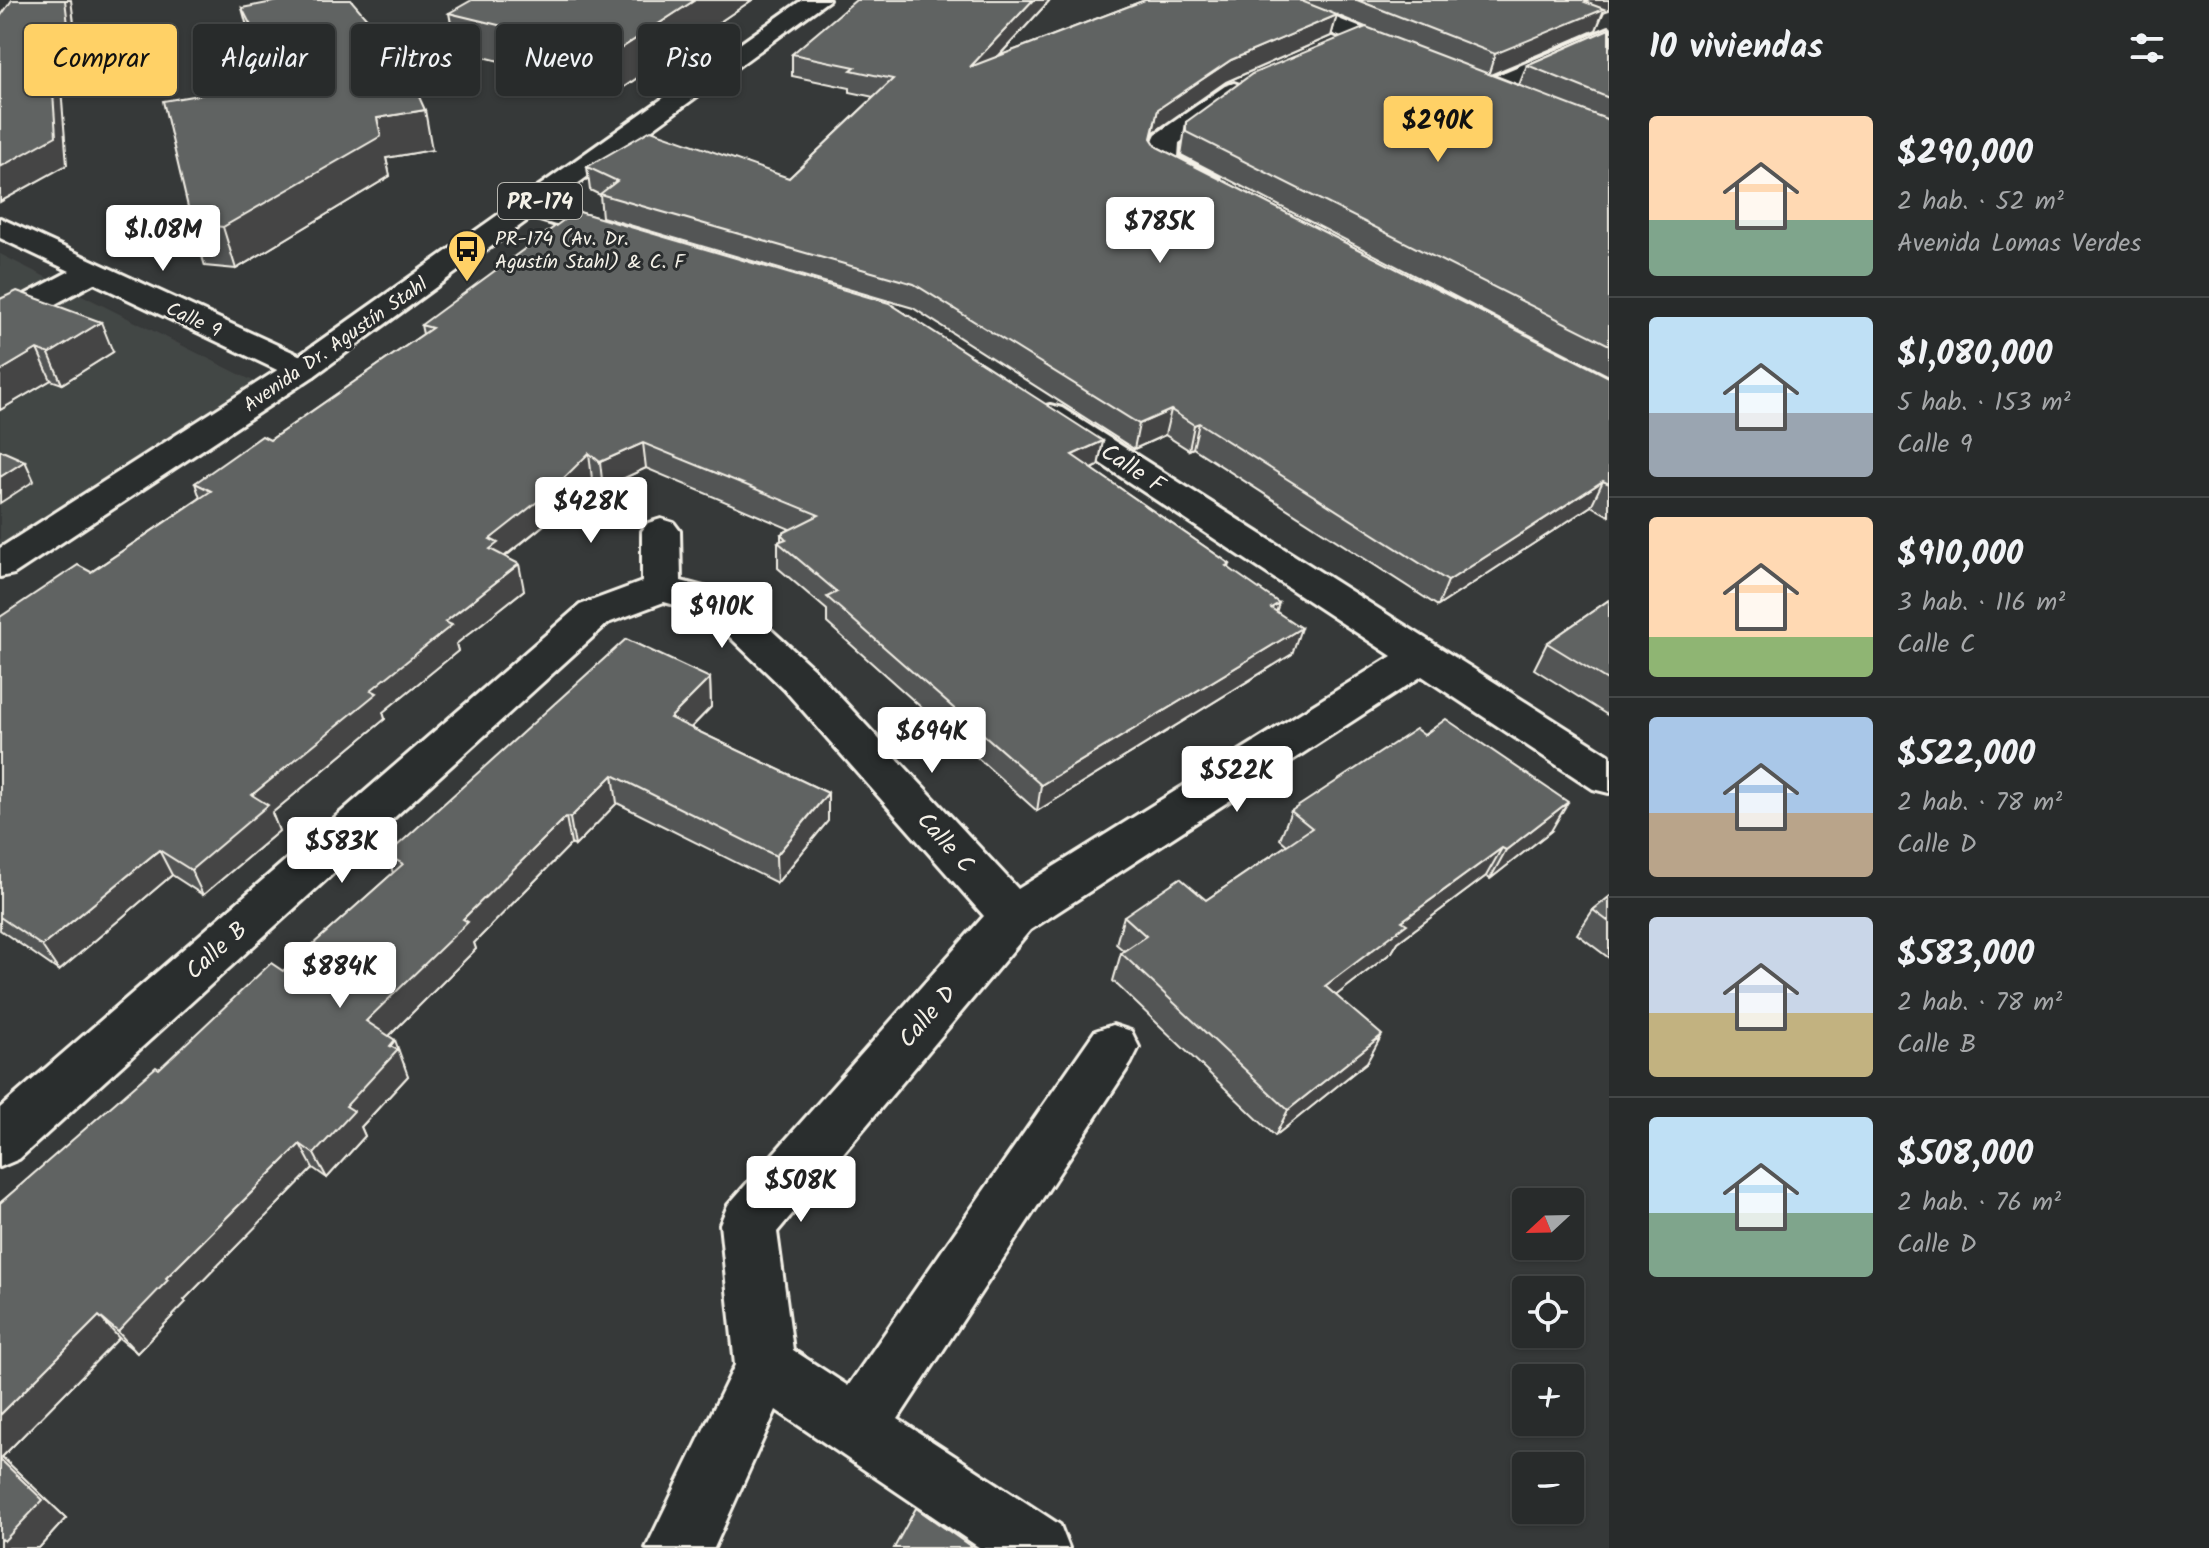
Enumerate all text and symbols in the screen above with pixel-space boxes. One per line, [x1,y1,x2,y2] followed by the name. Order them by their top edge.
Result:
[1649,21,1823,75] text: 10 viviendas
[24,24,177,96] chip: Comprar
[193,24,335,96] chip: Alquilar
[351,24,480,96] chip: Filtros
[496,24,622,96] chip: Nuevo
[638,24,740,96] chip: Piso
[2125,26,2169,70] icon: filters
[1382,96,1494,164] pin: $290K
[1402,101,1474,143] text: $290K
[1897,127,2033,181] text: $290,000
[1713,148,1809,244] icon: home
[1897,181,2064,223] text: 2 hab. · 52 m²
[498,183,582,219] road number: PR-174
[1104,197,1216,265] pin: $785K
[1124,202,1196,244] text: $785K
[98,205,228,273] pin: $1.08M
[124,210,202,252] text: $1.08M
[1897,223,2141,265] text: Avenida Lomas Verdes
[495,224,686,279] place label: PR-174 (Av. Dr. Agustín Stahl) & C. F
[446,228,488,283] bus stop icon: PR-174 (Av. Dr. Agustín Stahl) & C. F
[237,270,435,422] street label: Avenida Dr. Agustín Stahl
[160,294,226,348] street label: Calle 9
[1897,328,2052,382] text: $1,080,000
[1713,349,1809,445] icon: home
[1897,382,2070,424] text: 5 hab. · 153 m²
[1897,424,1972,466] text: Calle 9
[1092,434,1174,506] street label: Calle F
[535,477,647,545] pin: $428K
[553,482,629,524] text: $428K
[1897,528,2023,582] text: $910,000
[1713,549,1809,645] icon: home
[666,582,778,650] pin: $910K
[1897,582,2065,624] text: 3 hab. · 116 m²
[689,587,755,629] text: $910K
[1897,624,1975,666] text: Calle C
[876,707,988,775] pin: $694K
[896,712,968,754] text: $694K
[1897,728,2035,782] text: $522,000
[1181,746,1293,814] pin: $522K
[1713,749,1809,845] icon: home
[1200,751,1274,793] text: $522K
[1897,782,2062,824] text: 2 hab. · 78 m²
[906,803,984,883] street label: Calle C
[286,817,398,885] pin: $583K
[305,822,379,864] text: $583K
[1897,824,1976,866] text: Calle D
[177,912,257,990] street label: Calle B
[1897,928,2034,982] text: $583,000
[284,942,396,1010] pin: $884K
[302,947,378,989] text: $884K
[1713,949,1809,1045] icon: home
[889,977,967,1057] street label: Calle D
[1897,982,2062,1024] text: 2 hab. · 78 m²
[1897,1024,1976,1066] text: Calle B
[1897,1128,2033,1182] text: $508,000
[1713,1149,1809,1245] icon: home
[745,1156,857,1224] pin: $508K
[765,1161,837,1203] text: $508K
[1897,1182,2061,1224] text: 2 hab. · 76 m²
[1512,1188,1584,1260] north arrow
[1512,1188,1584,1524] map controls
[1897,1224,1976,1266] text: Calle D
[1512,1276,1584,1348] button: locate
[1512,1364,1584,1436] button: +
[1512,1452,1584,1524] button: −

